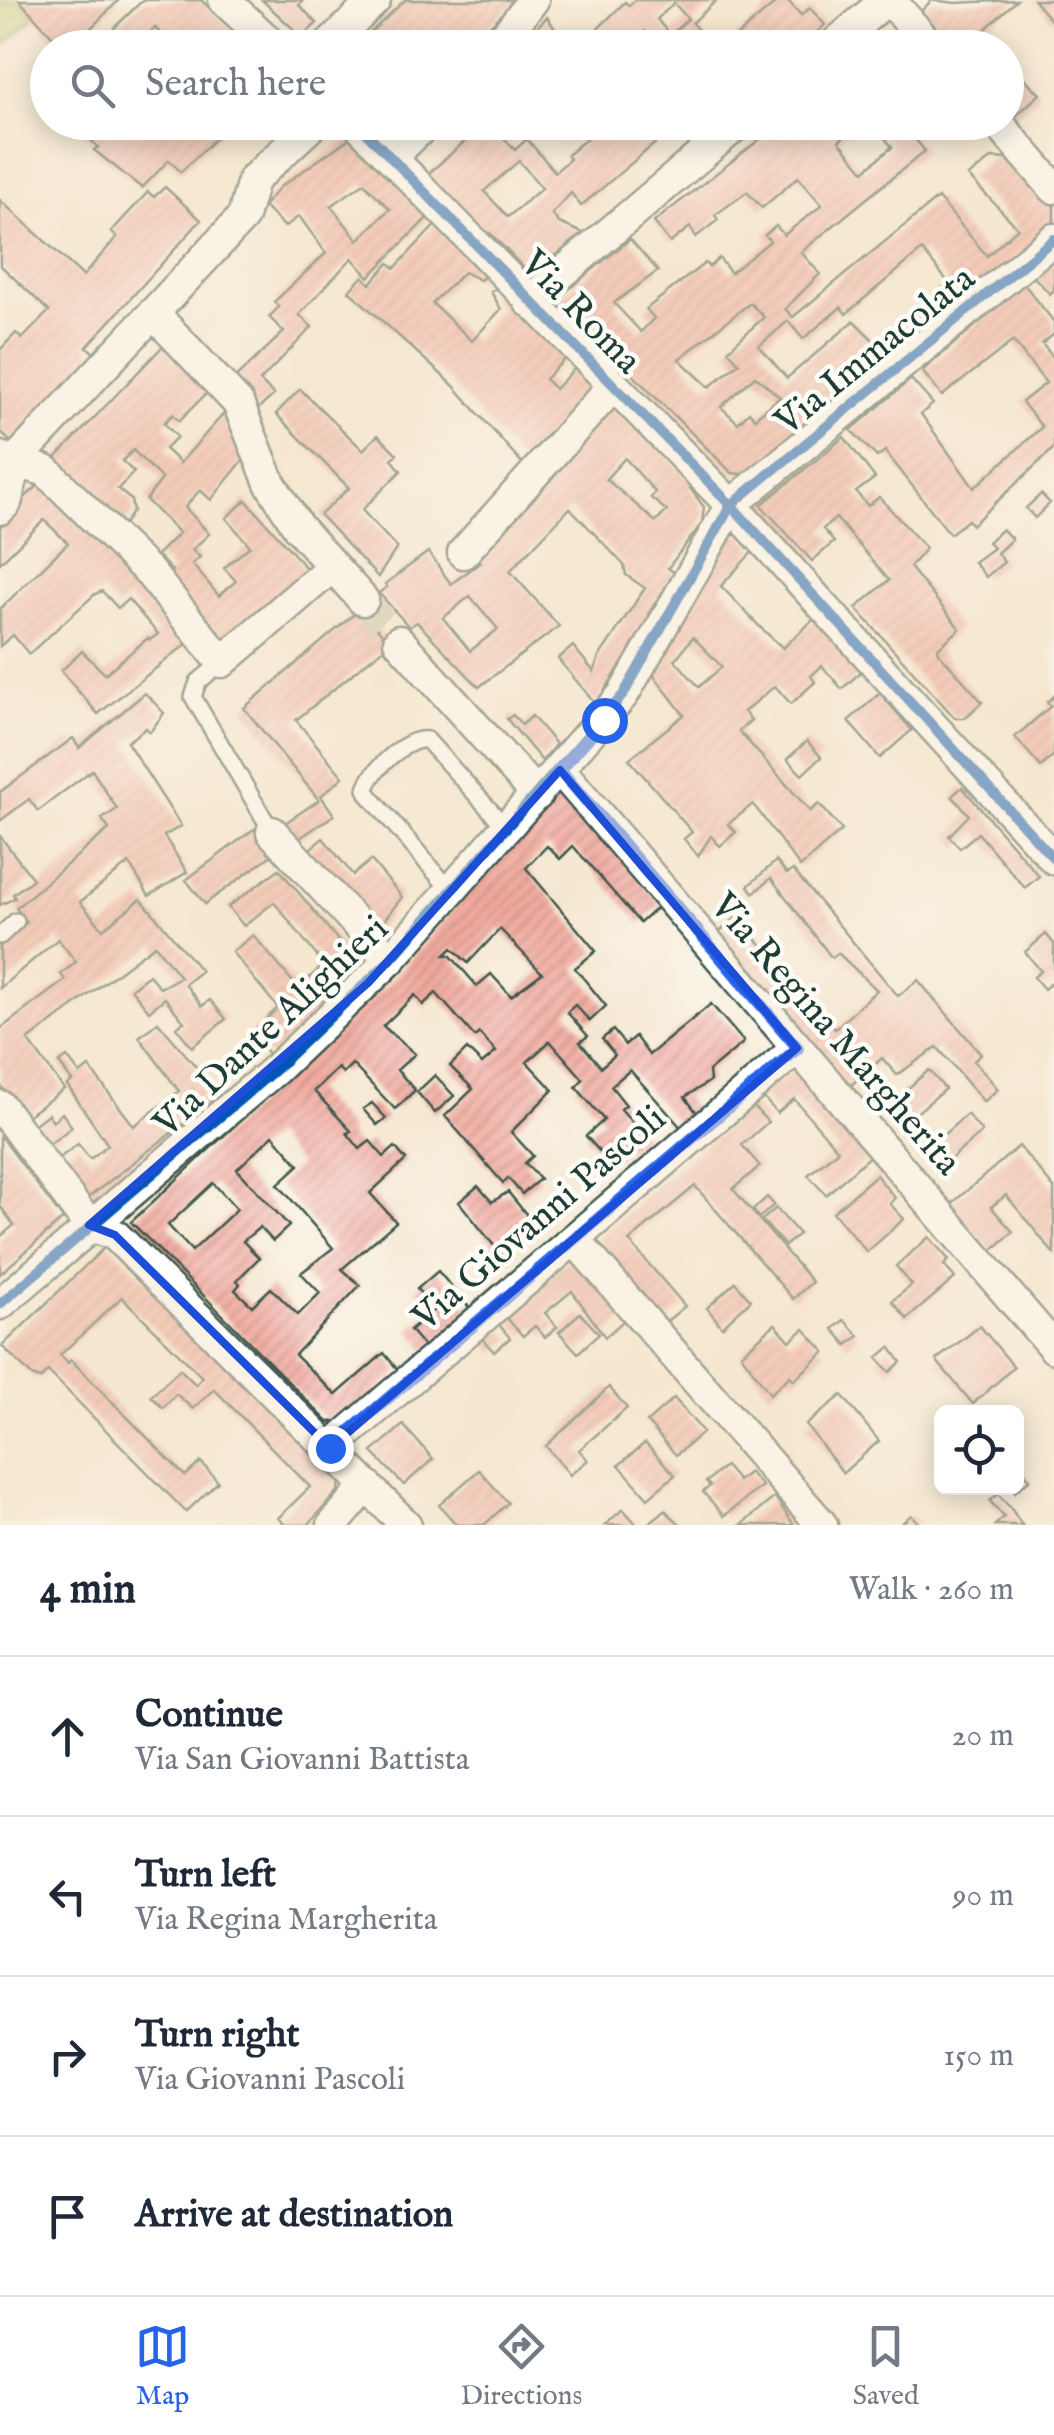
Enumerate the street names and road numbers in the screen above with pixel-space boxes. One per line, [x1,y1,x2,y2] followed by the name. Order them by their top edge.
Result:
[508,240,651,386] street label: Via Roma
[765,255,986,447] street label: Via Immacolata
[698,883,971,1187] street label: Via Regina Margherita
[144,906,400,1149] street label: Via Dante Alighieri
[402,1096,677,1343] street label: Via Giovanni Pascoli

